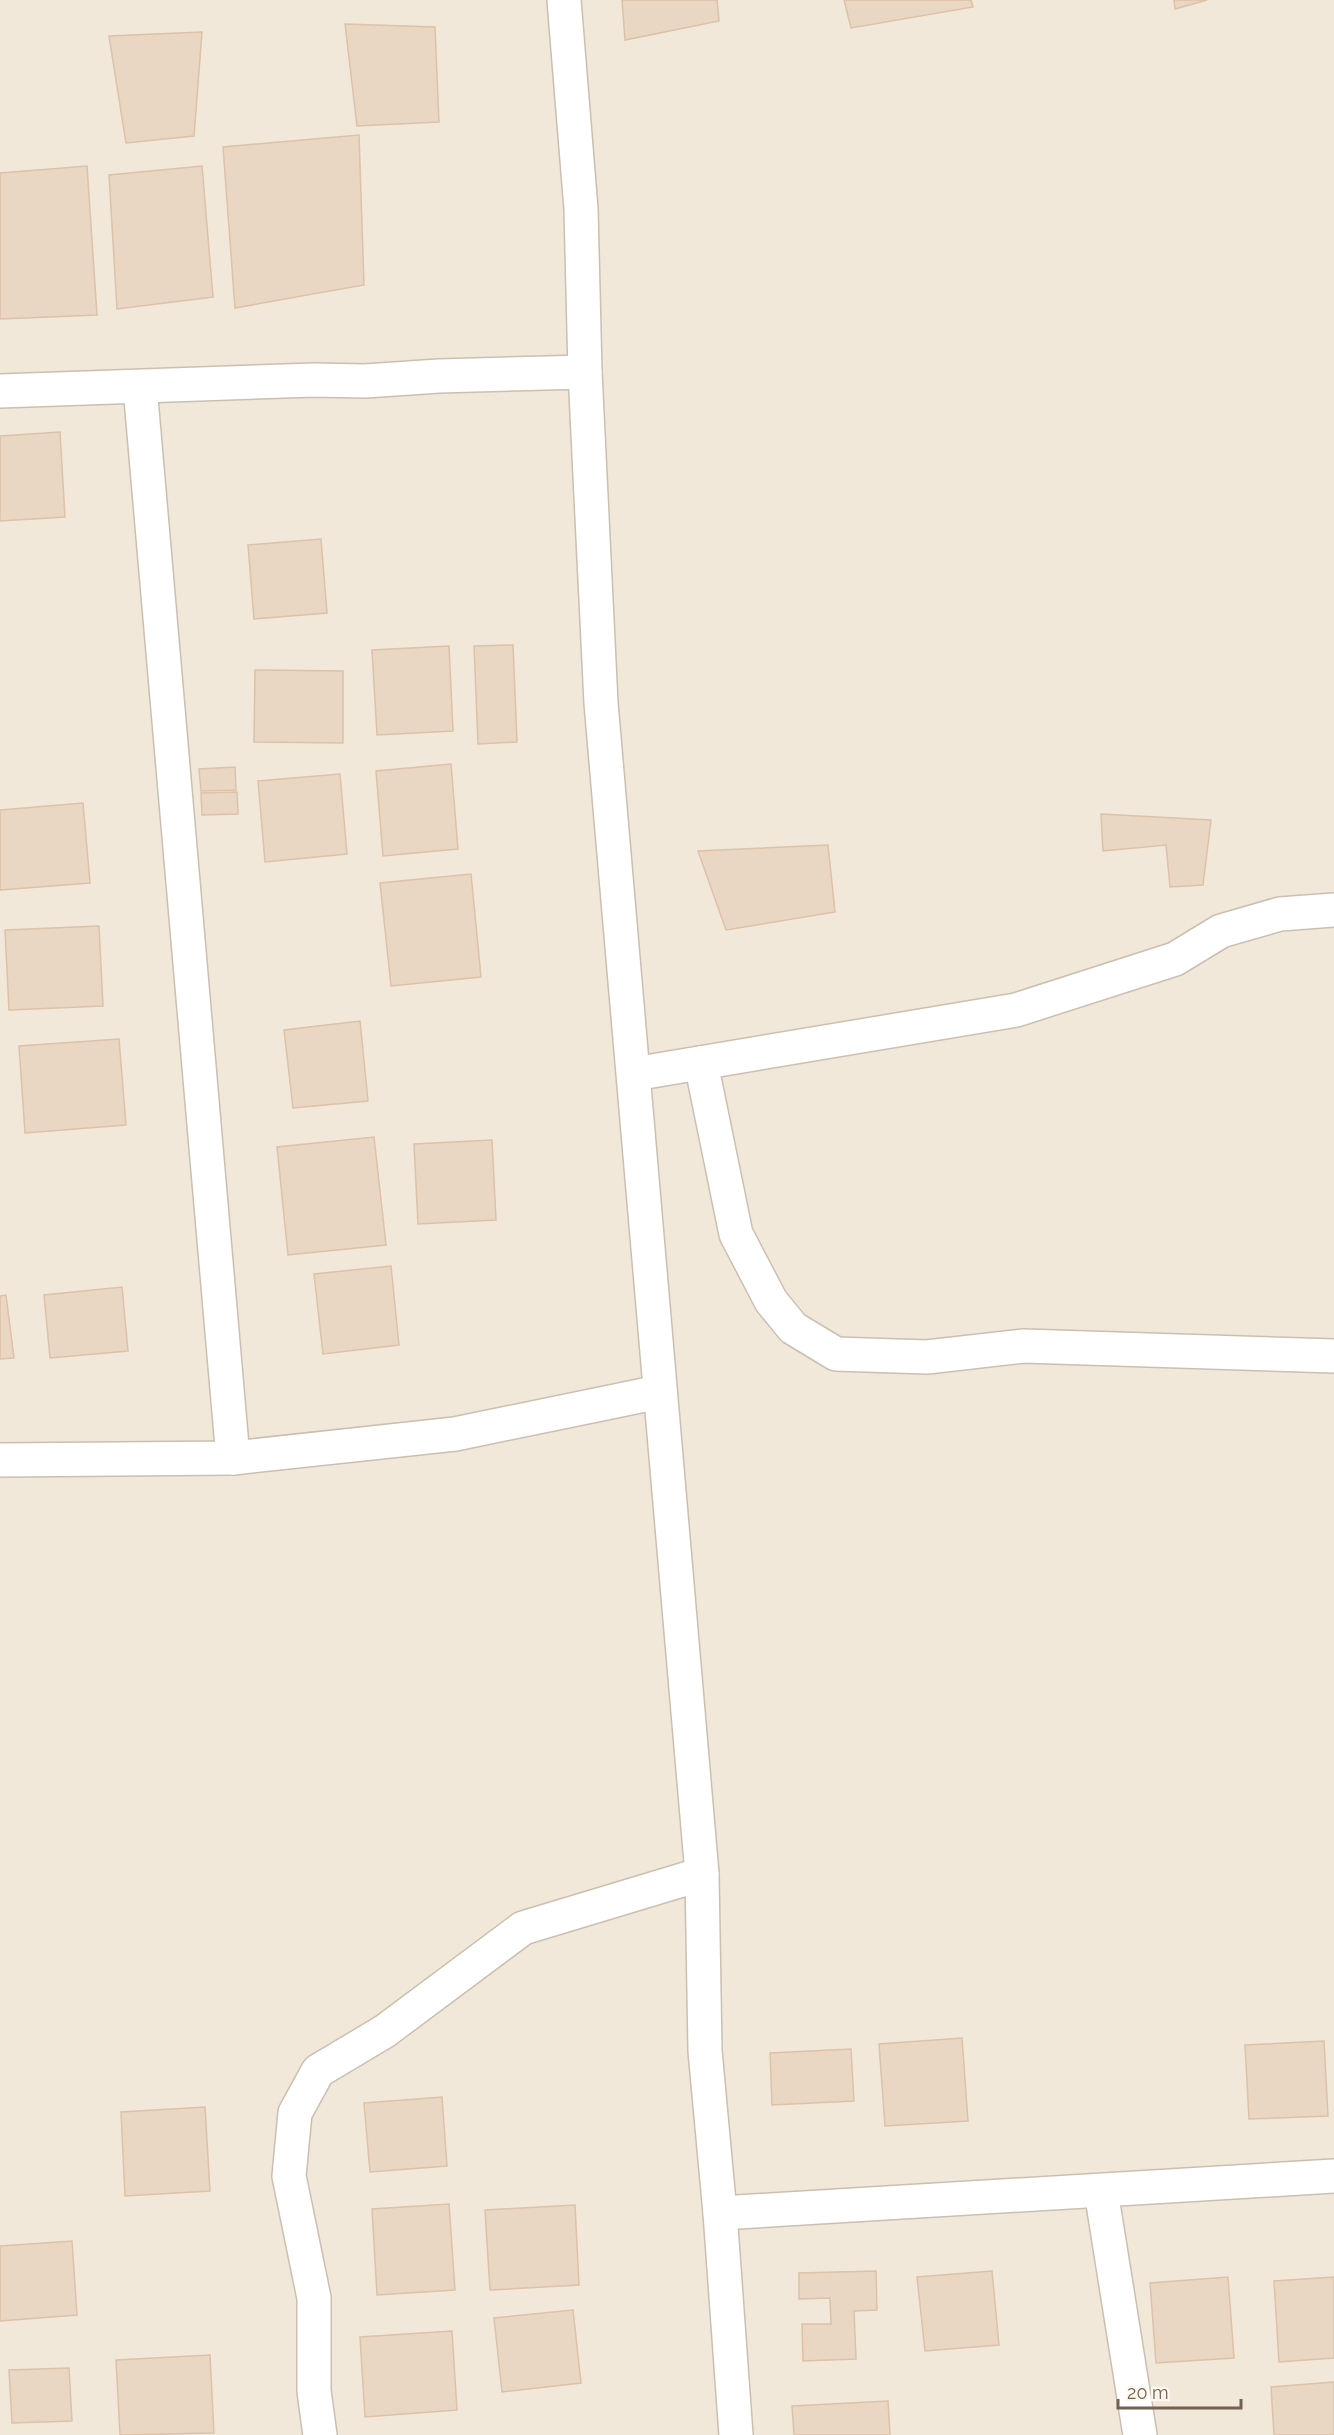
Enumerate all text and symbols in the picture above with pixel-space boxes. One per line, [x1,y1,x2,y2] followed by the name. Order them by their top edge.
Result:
[1118,2372,1241,2410] scale bar
[1127,2382,1169,2403] text: 20 m

